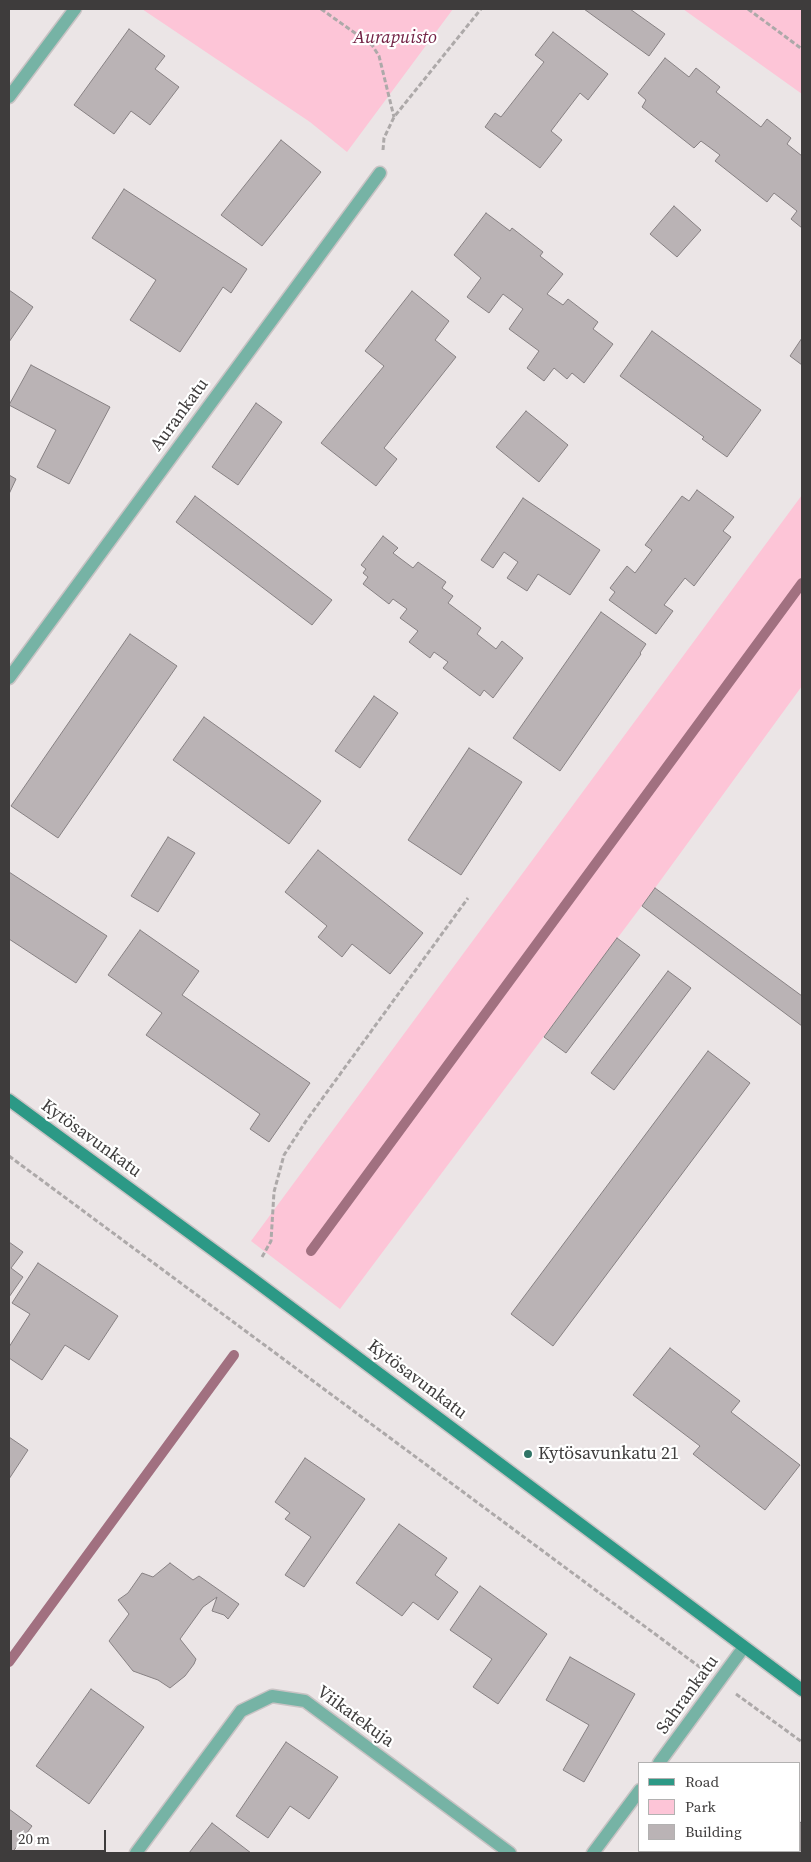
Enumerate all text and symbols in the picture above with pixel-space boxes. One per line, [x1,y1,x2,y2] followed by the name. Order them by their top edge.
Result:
[353,27,437,49] park label: Aurapuisto
[146,374,214,456] street label: Aurankatu
[37,1095,145,1183] street label: Kytösavunkatu
[363,1336,471,1424] street label: Kytösavunkatu
[538,1443,679,1465] place label: Kytösavunkatu 21
[522,1448,534,1460] marker: Kytösavunkatu 21
[652,1651,724,1739] street label: Sahrankatu
[312,1682,398,1752] street label: Viikatekuja
[638,1762,801,1852] legend
[685,1771,719,1792] text: Road
[685,1796,716,1817] text: Park
[12,1820,109,1852] scale bar
[685,1821,742,1842] text: Building
[18,1828,50,1849] text: 20 m

